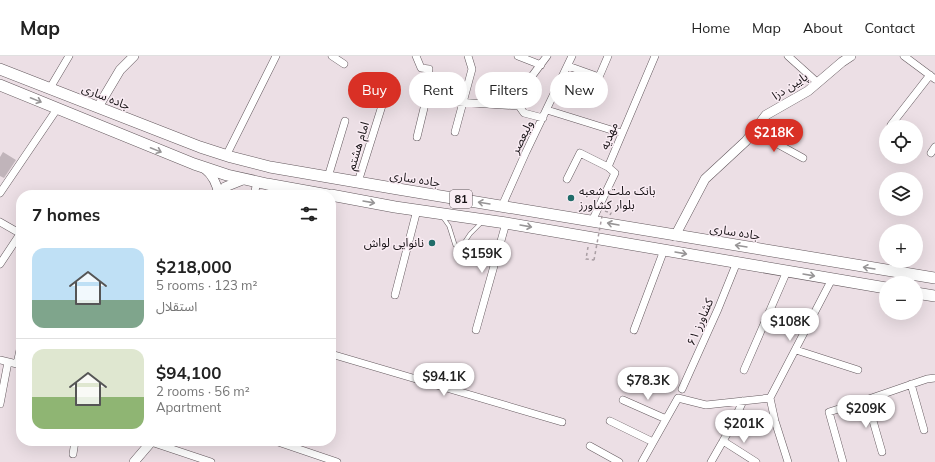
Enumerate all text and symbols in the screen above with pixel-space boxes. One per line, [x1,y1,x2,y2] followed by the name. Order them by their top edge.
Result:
[20,16,60,40] text: Map
[691,19,730,37] text: Home
[752,19,781,37] text: Map
[803,19,843,37] text: About
[865,19,915,37] text: Contact
[769,68,811,104] street label: پایین دزا
[348,72,401,108] chip: Buy
[409,72,467,108] chip: Rent
[475,72,542,108] chip: Filters
[550,72,608,108] chip: New
[80,80,133,113] street label: جاده ساری
[30,97,42,105] one-way arrow
[507,118,536,157] street label: ولیعصر
[746,119,802,153] pin: $218K
[343,120,374,172] street label: امام هشتم
[596,120,621,152] street label: مهدیه
[879,120,923,320] map controls
[879,120,923,164] button: locate
[754,124,794,140] text: $218K
[150,146,162,154] one-way arrow
[389,167,441,190] street label: جاده ساری
[879,172,923,216] button: layers
[578,183,656,212] place label: بانک ملت شعبه بلوار کشاورز
[450,190,472,208] road number: 81
[566,193,576,203] marker: بانک ملت شعبه بلوار کشاورز
[363,198,376,206] one-way arrow
[478,199,491,207] one-way arrow
[298,203,320,225] icon: filters
[32,204,100,225] text: 7 homes
[606,220,619,228] one-way arrow
[709,220,761,243] street label: جاده ساری
[519,222,532,230] one-way arrow
[879,224,923,268] button: +
[364,235,424,250] place label: نانوایی لواش
[427,238,437,248] marker: نانوایی لواش
[454,240,510,274] pin: $159K
[735,242,748,250] one-way arrow
[462,245,502,261] text: $159K
[674,249,687,257] one-way arrow
[156,256,232,277] text: $218,000
[64,264,112,312] icon: home
[863,264,876,272] one-way arrow
[803,271,816,279] one-way arrow
[879,276,923,320] button: −
[156,277,257,293] text: 5 rooms · 123 m²
[683,295,717,348] street label: کشاورز ۶۱
[156,298,197,314] text: استقلال
[762,308,818,342] pin: $108K
[770,313,810,329] text: $108K
[156,362,221,383] text: $94,100
[411,363,477,397] pin: $94.1K
[64,365,112,413] icon: home
[615,367,681,401] pin: $78.3K
[422,368,466,384] text: $94.1K
[626,372,670,388] text: $78.3K
[156,383,250,399] text: 2 rooms · 56 m²
[838,395,894,429] pin: $209K
[156,399,221,415] text: Apartment
[846,400,886,416] text: $209K
[716,410,772,444] pin: $201K
[724,415,764,431] text: $201K

